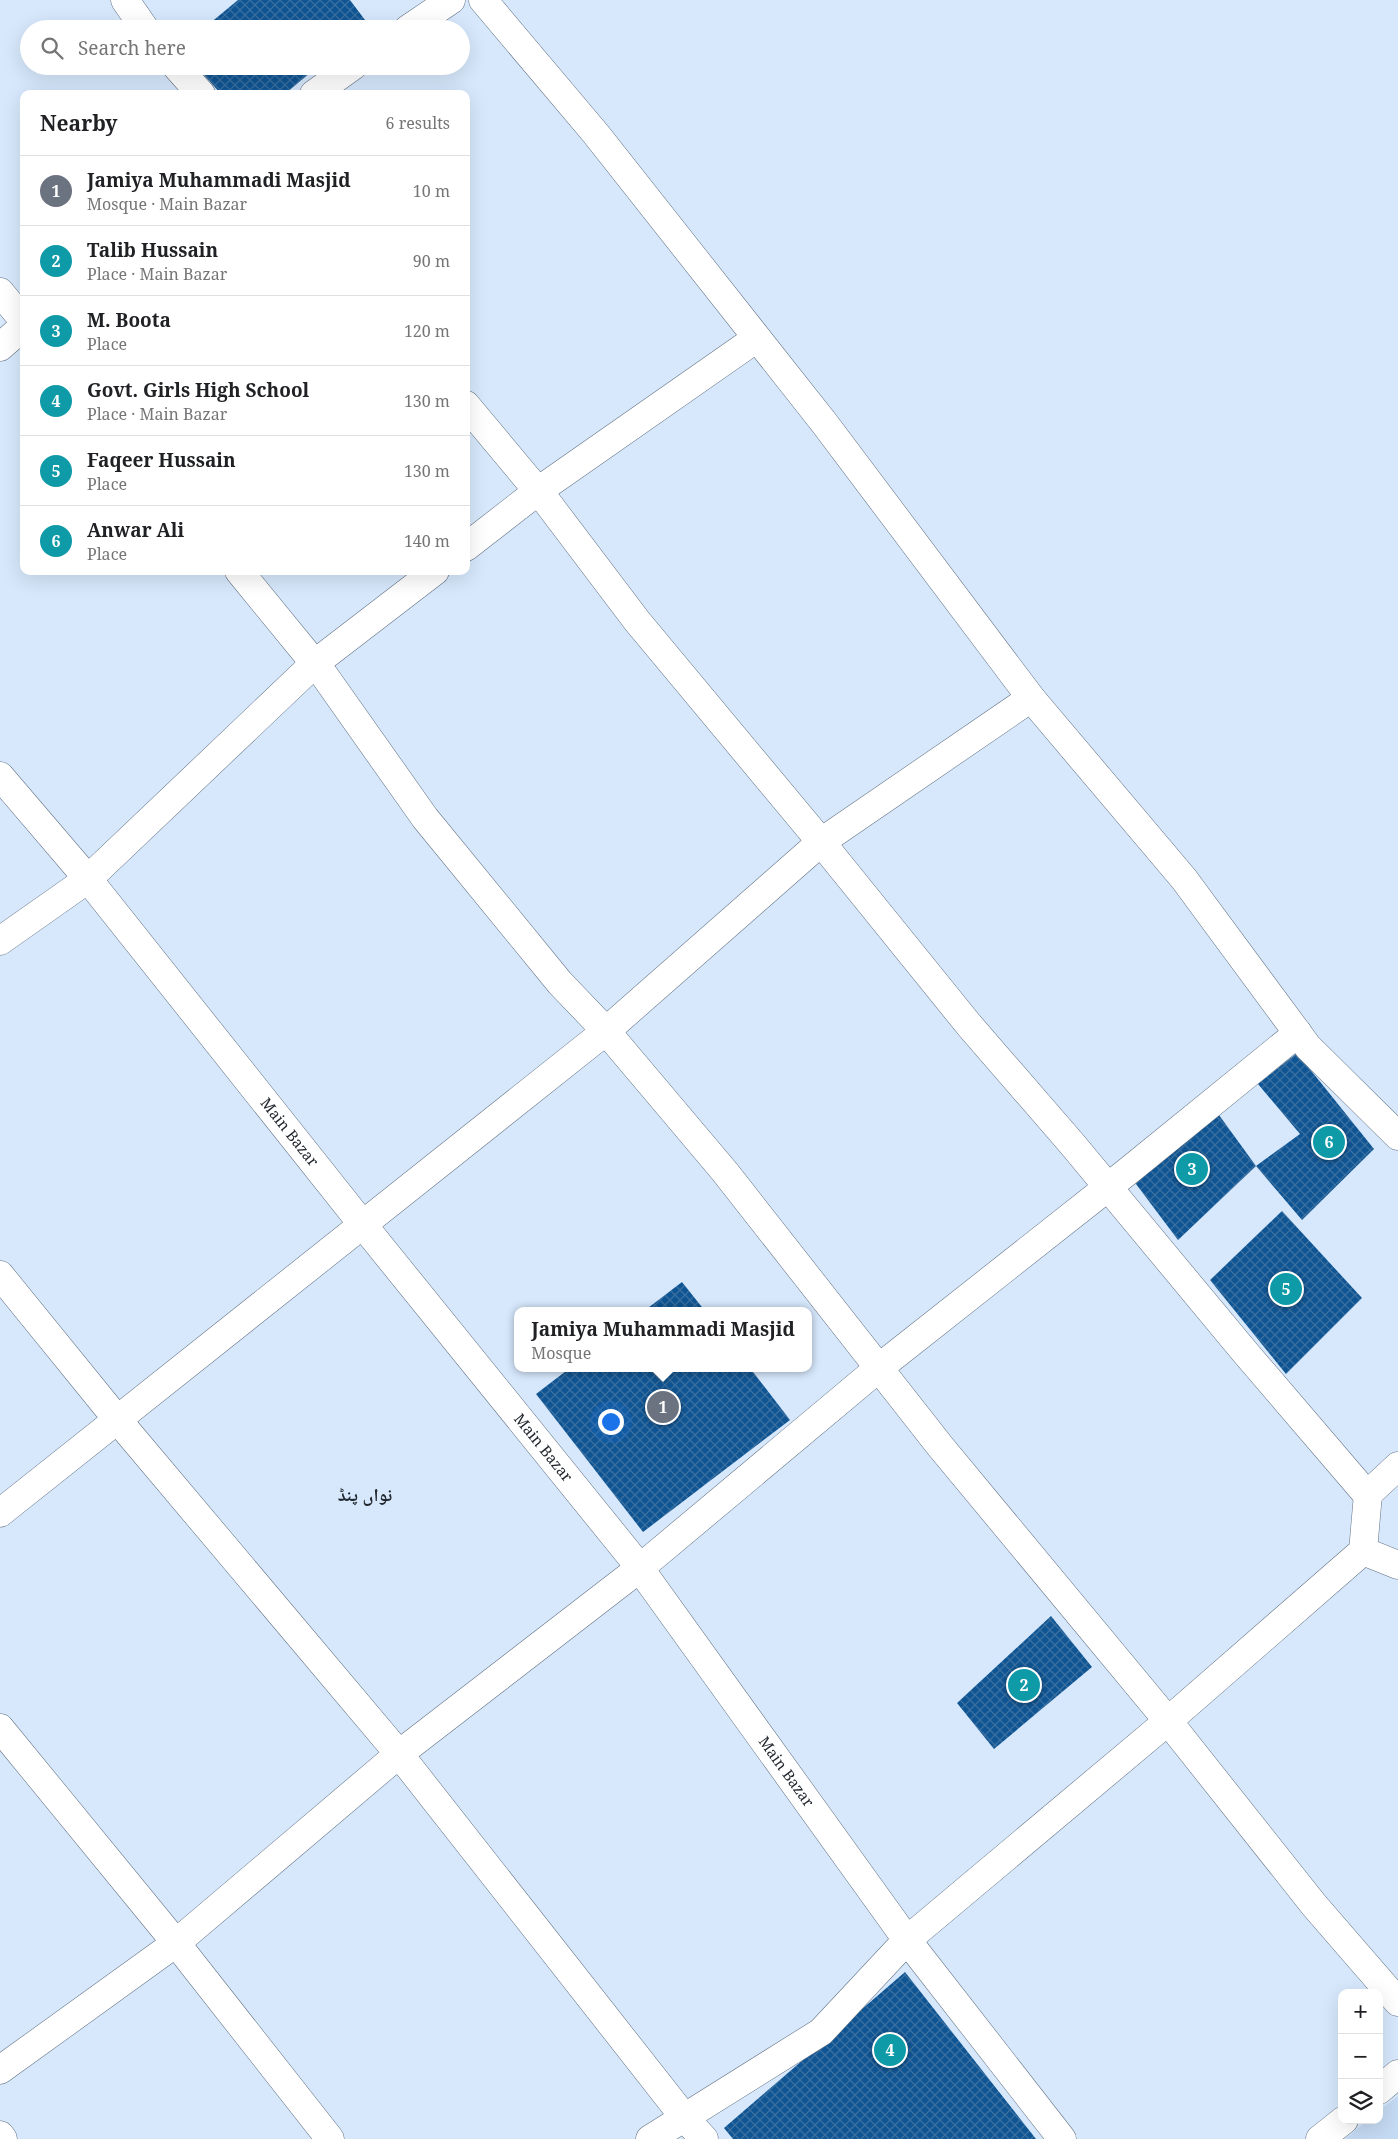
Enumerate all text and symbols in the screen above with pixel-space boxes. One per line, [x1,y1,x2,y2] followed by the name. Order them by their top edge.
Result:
[20,20,470,75] search box
[38,34,66,62] icon: search
[78,35,186,61] text: Search here
[40,109,118,137] text: Nearby
[386,112,450,134] text: 6 results
[87,167,351,193] text: Jamiya Muhammadi Masjid
[51,180,61,202] text: 1
[413,180,450,202] text: 10 m
[87,193,247,215] text: Mosque · Main Bazar
[87,237,218,263] text: Talib Hussain
[51,250,61,272] text: 2
[413,250,450,272] text: 90 m
[87,263,227,285] text: Place · Main Bazar
[87,307,171,333] text: M. Boota
[51,320,61,342] text: 3
[404,320,450,342] text: 120 m
[87,333,127,355] text: Place
[87,377,309,403] text: Govt. Girls High School
[51,390,61,412] text: 4
[404,390,450,412] text: 130 m
[87,403,227,425] text: Place · Main Bazar
[87,447,236,473] text: Faqeer Hussain
[51,460,61,482] text: 5
[404,460,450,482] text: 130 m
[87,473,127,495] text: Place
[87,517,184,543] text: Anwar Ali
[51,530,61,552] text: 6
[404,530,450,552] text: 140 m
[87,543,127,565] text: Place
[257,1093,324,1170] street label: Main Bazar
[1313,1123,1345,1161] pin: 6
[1176,1150,1208,1188] pin: 3
[1270,1270,1302,1308] pin: 5
[514,1307,812,1372] popup
[531,1316,795,1342] text: Jamiya Muhammadi Masjid
[531,1342,591,1364] text: Mosque
[647,1388,679,1426] pin: 1
[510,1409,578,1486] street label: Main Bazar
[598,1409,624,1435] your location
[338,1482,392,1506] district label: نواں پنڈ
[1008,1666,1040,1704] pin: 2
[755,1732,819,1810] street label: Main Bazar
[1338,1989,1383,2124] map controls
[1338,1989,1383,2034] button: +
[874,2031,906,2069] pin: 4
[1338,2034,1383,2079] button: −
[1338,2079,1383,2124] button: layers

